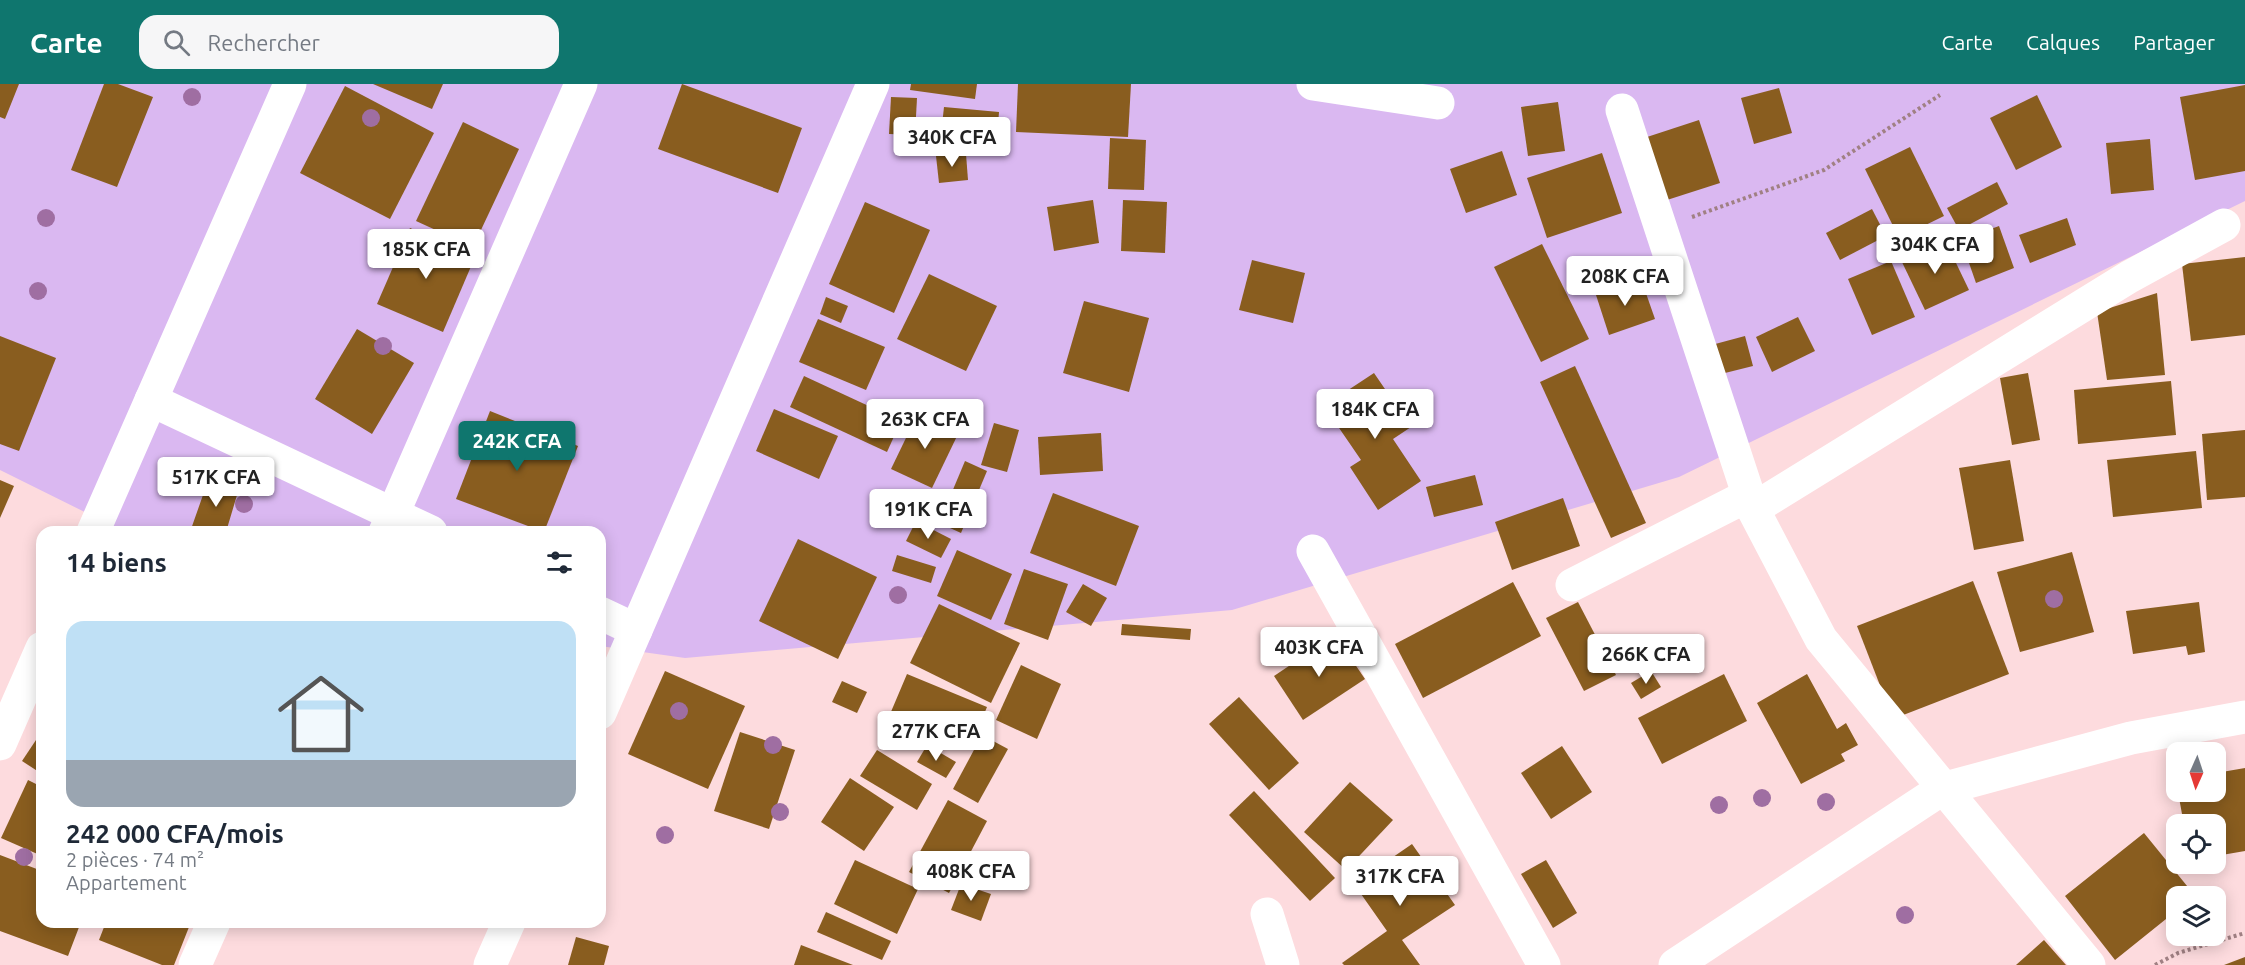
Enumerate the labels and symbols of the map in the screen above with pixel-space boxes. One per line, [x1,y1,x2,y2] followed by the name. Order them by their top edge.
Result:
[890,117,1014,168] pin: 340K CFA
[1873,224,1997,275] pin: 304K CFA
[364,229,488,280] pin: 185K CFA
[1563,256,1687,307] pin: 208K CFA
[1313,389,1437,440] pin: 184K CFA
[863,399,987,450] pin: 263K CFA
[455,421,579,472] pin: 242K CFA
[154,457,278,508] pin: 517K CFA
[866,489,990,540] pin: 191K CFA
[1257,627,1381,678] pin: 403K CFA
[1584,634,1708,685] pin: 266K CFA
[874,711,998,762] pin: 277K CFA
[2166,742,2226,802] north arrow
[909,851,1033,902] pin: 408K CFA
[1338,856,1462,907] pin: 317K CFA

